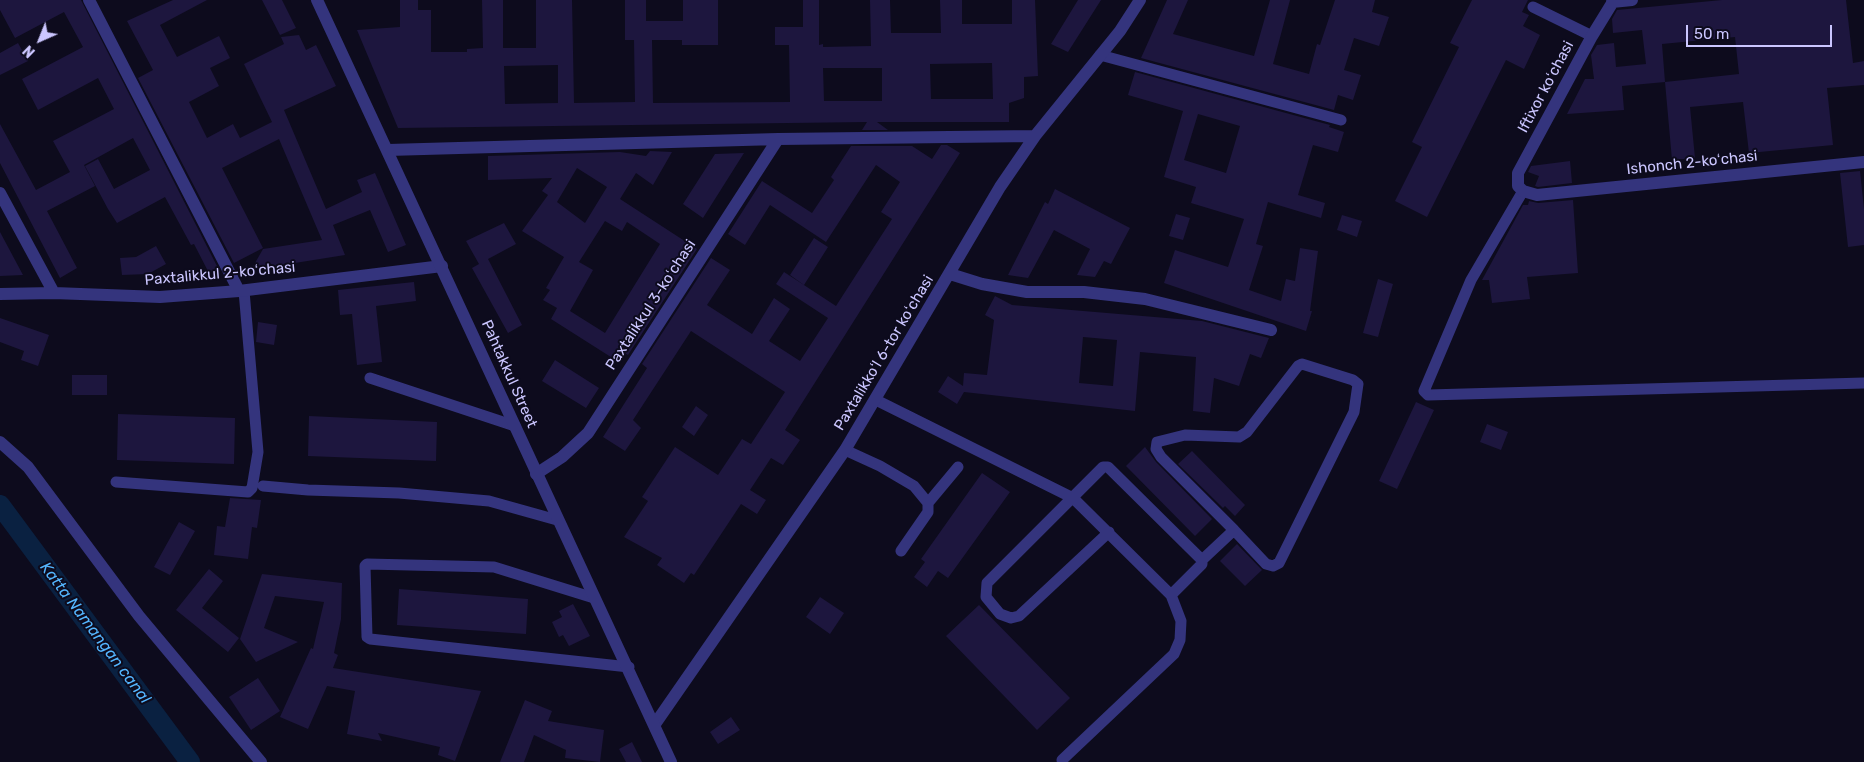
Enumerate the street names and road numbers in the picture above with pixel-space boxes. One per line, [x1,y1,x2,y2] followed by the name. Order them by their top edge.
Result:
[1514,38,1578,136] street label: Iftixor koʻchasi
[1626,147,1758,179] street label: Ishonch 2-koʻchasi
[602,237,700,373] street label: Paxtalikkul 3-koʻchasi
[144,258,296,290] street label: Paxtalikkul 2-koʻchasi
[830,272,938,434] street label: Paxtalikkoʻl 6-tor koʻchasi
[477,317,541,431] street label: Pahtakkul Street

